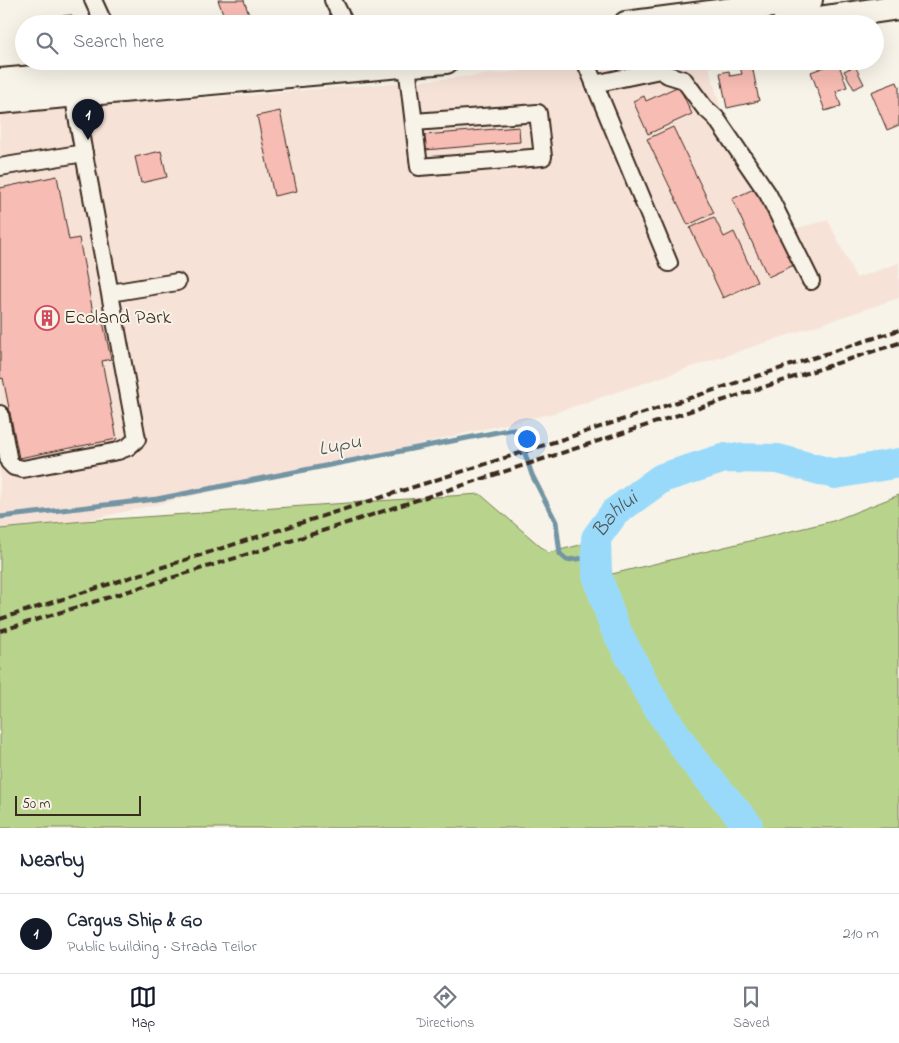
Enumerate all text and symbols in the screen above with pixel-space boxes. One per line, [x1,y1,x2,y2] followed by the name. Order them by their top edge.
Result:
[15,15,884,70] search box
[33,29,61,57] icon: search
[73,29,164,56] text: Search here
[72,99,104,140] pin: 1
[64,304,171,333] place label: Ecoland Park
[34,305,60,331] building icon: Ecoland Park
[514,426,540,452] your location
[316,427,364,465] water label: Lupu
[586,484,646,544] water label: Bahlui
[15,793,141,816] scale bar
[22,794,50,815] text: 50 m
[20,846,84,876] text: Nearby
[67,908,202,935] text: Cargus Ship & Go
[33,922,39,946] text: 1
[843,922,879,946] text: 210 m
[67,935,257,959] text: Public building · Strada Teilor
[129,983,157,1034] tab: Map
[416,983,474,1034] tab: Directions
[733,983,770,1034] tab: Saved

